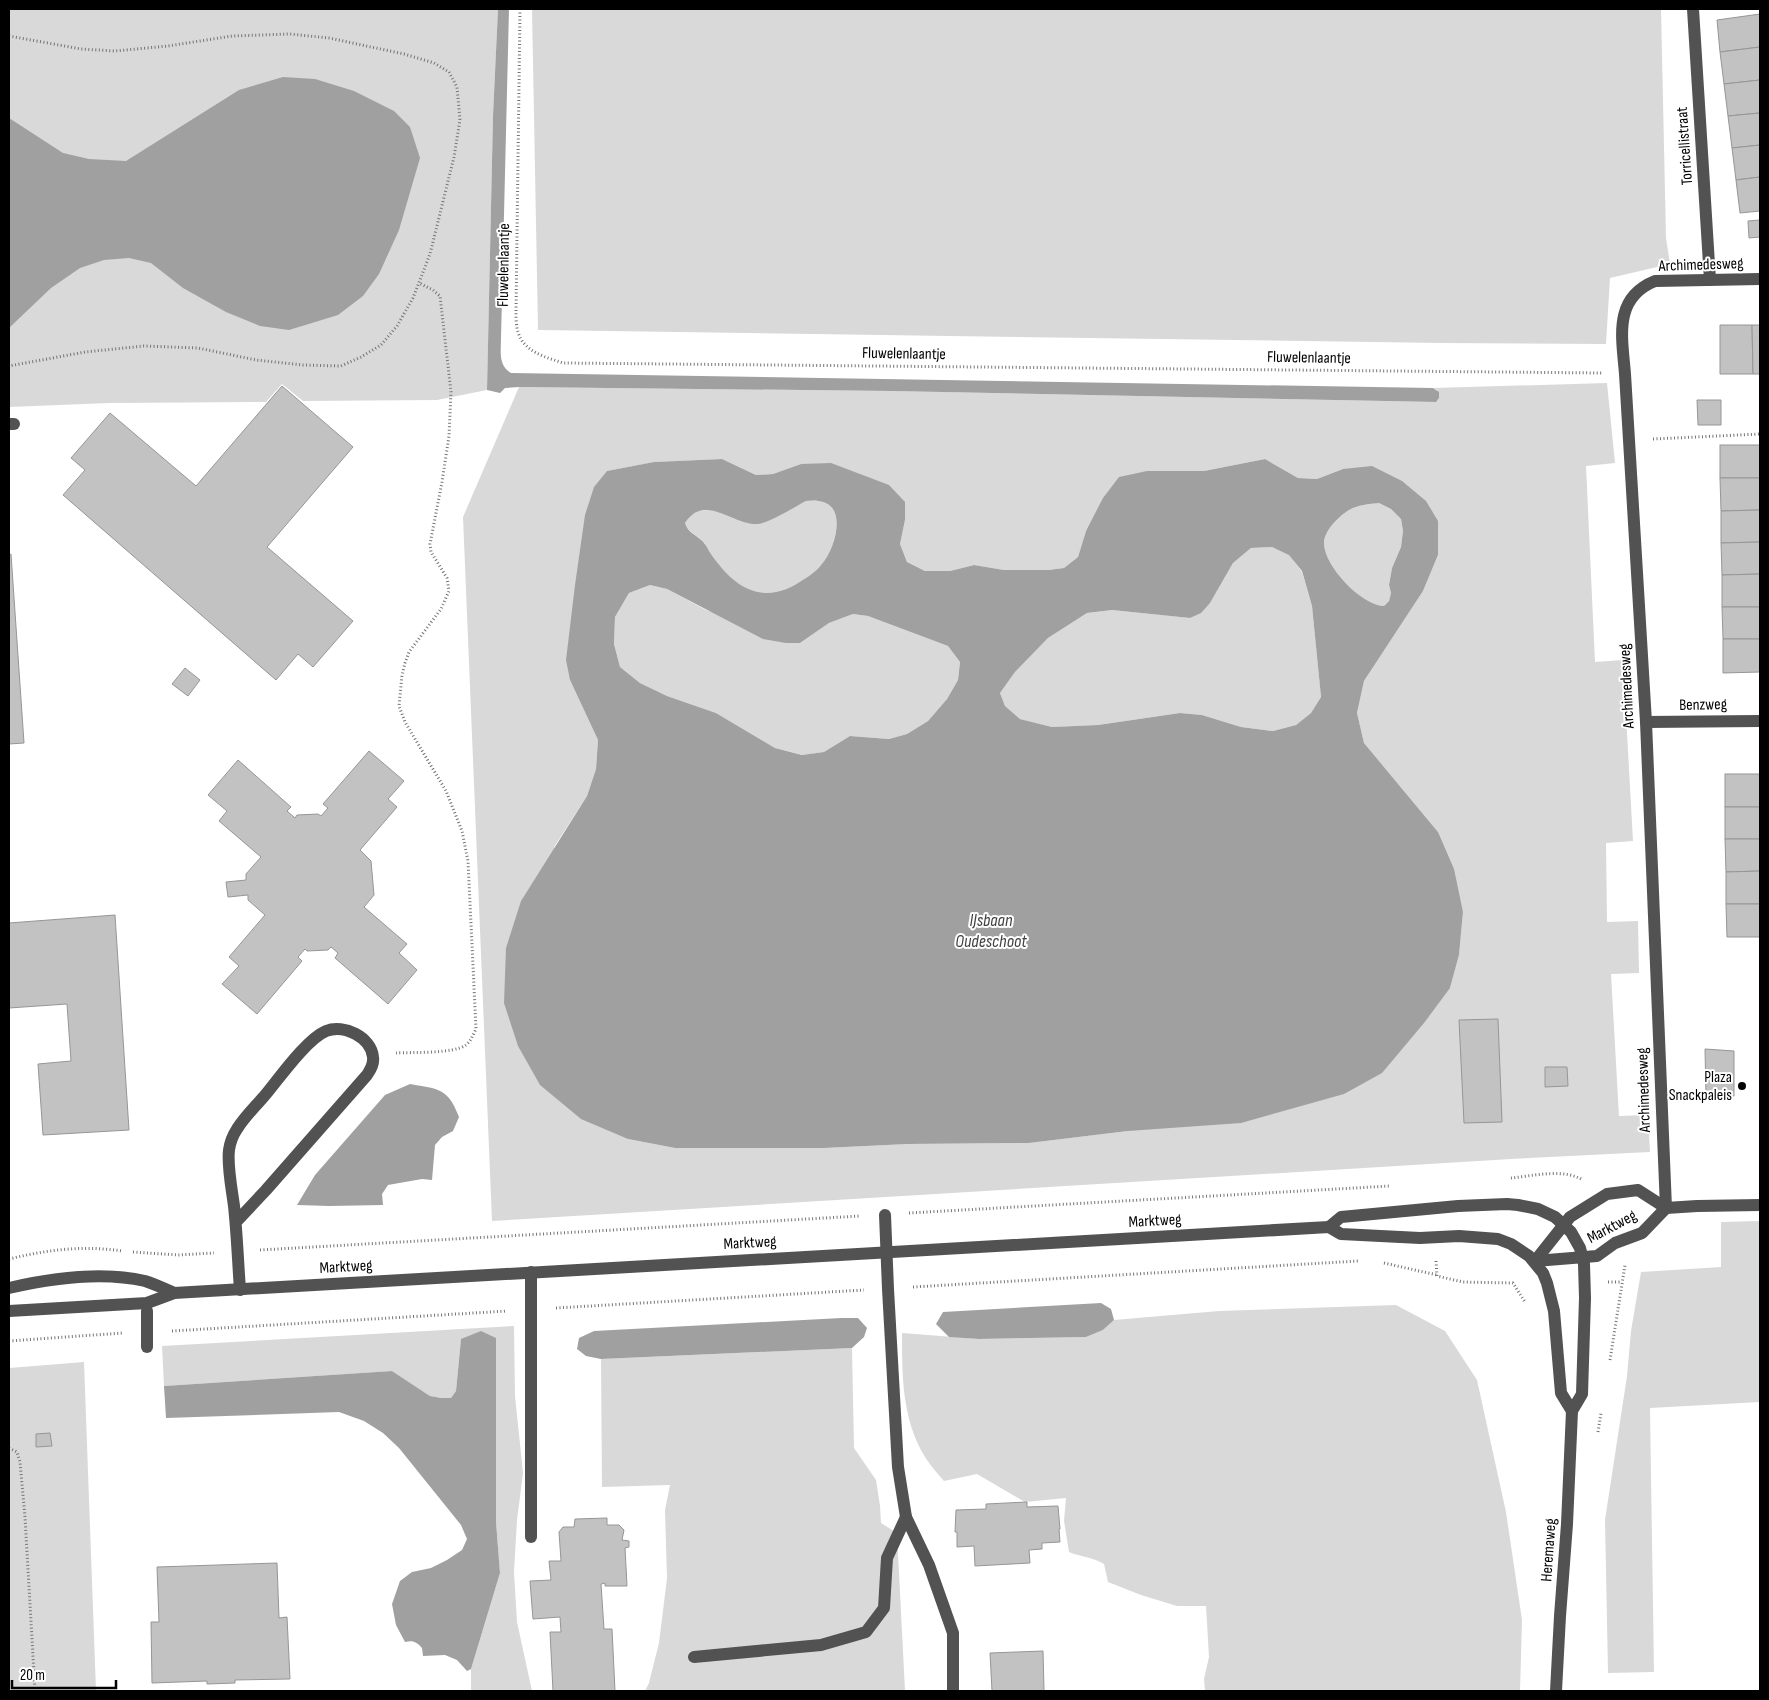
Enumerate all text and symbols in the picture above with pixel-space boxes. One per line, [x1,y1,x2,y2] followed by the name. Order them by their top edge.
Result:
[1673,106,1697,186] street label: Torricellistraat
[494,223,514,307] street label: Fluwelenlaantje
[1657,254,1744,276] street label: Archimedesweg
[862,344,946,364] street label: Fluwelenlaantje
[1267,348,1351,368] street label: Fluwelenlaantje
[1615,643,1639,730] street label: Archimedesweg
[1679,695,1727,715] street label: Benzweg
[955,910,1027,952] water label: IJsbaan Oudeschoot
[1633,1047,1655,1134] street label: Archimedesweg
[1669,1068,1732,1105] place label: Plaza Snackpaleis
[1736,1080,1748,1092] marker: Plaza Snackpaleis
[1584,1206,1640,1248] street label: Marktweg
[1128,1210,1182,1232] street label: Marktweg
[723,1232,777,1254] street label: Marktweg
[319,1256,373,1278] street label: Marktweg
[1537,1518,1561,1582] street label: Heremaweg
[12,1658,116,1690] scale bar
[20,1666,45,1685] text: 20 m

